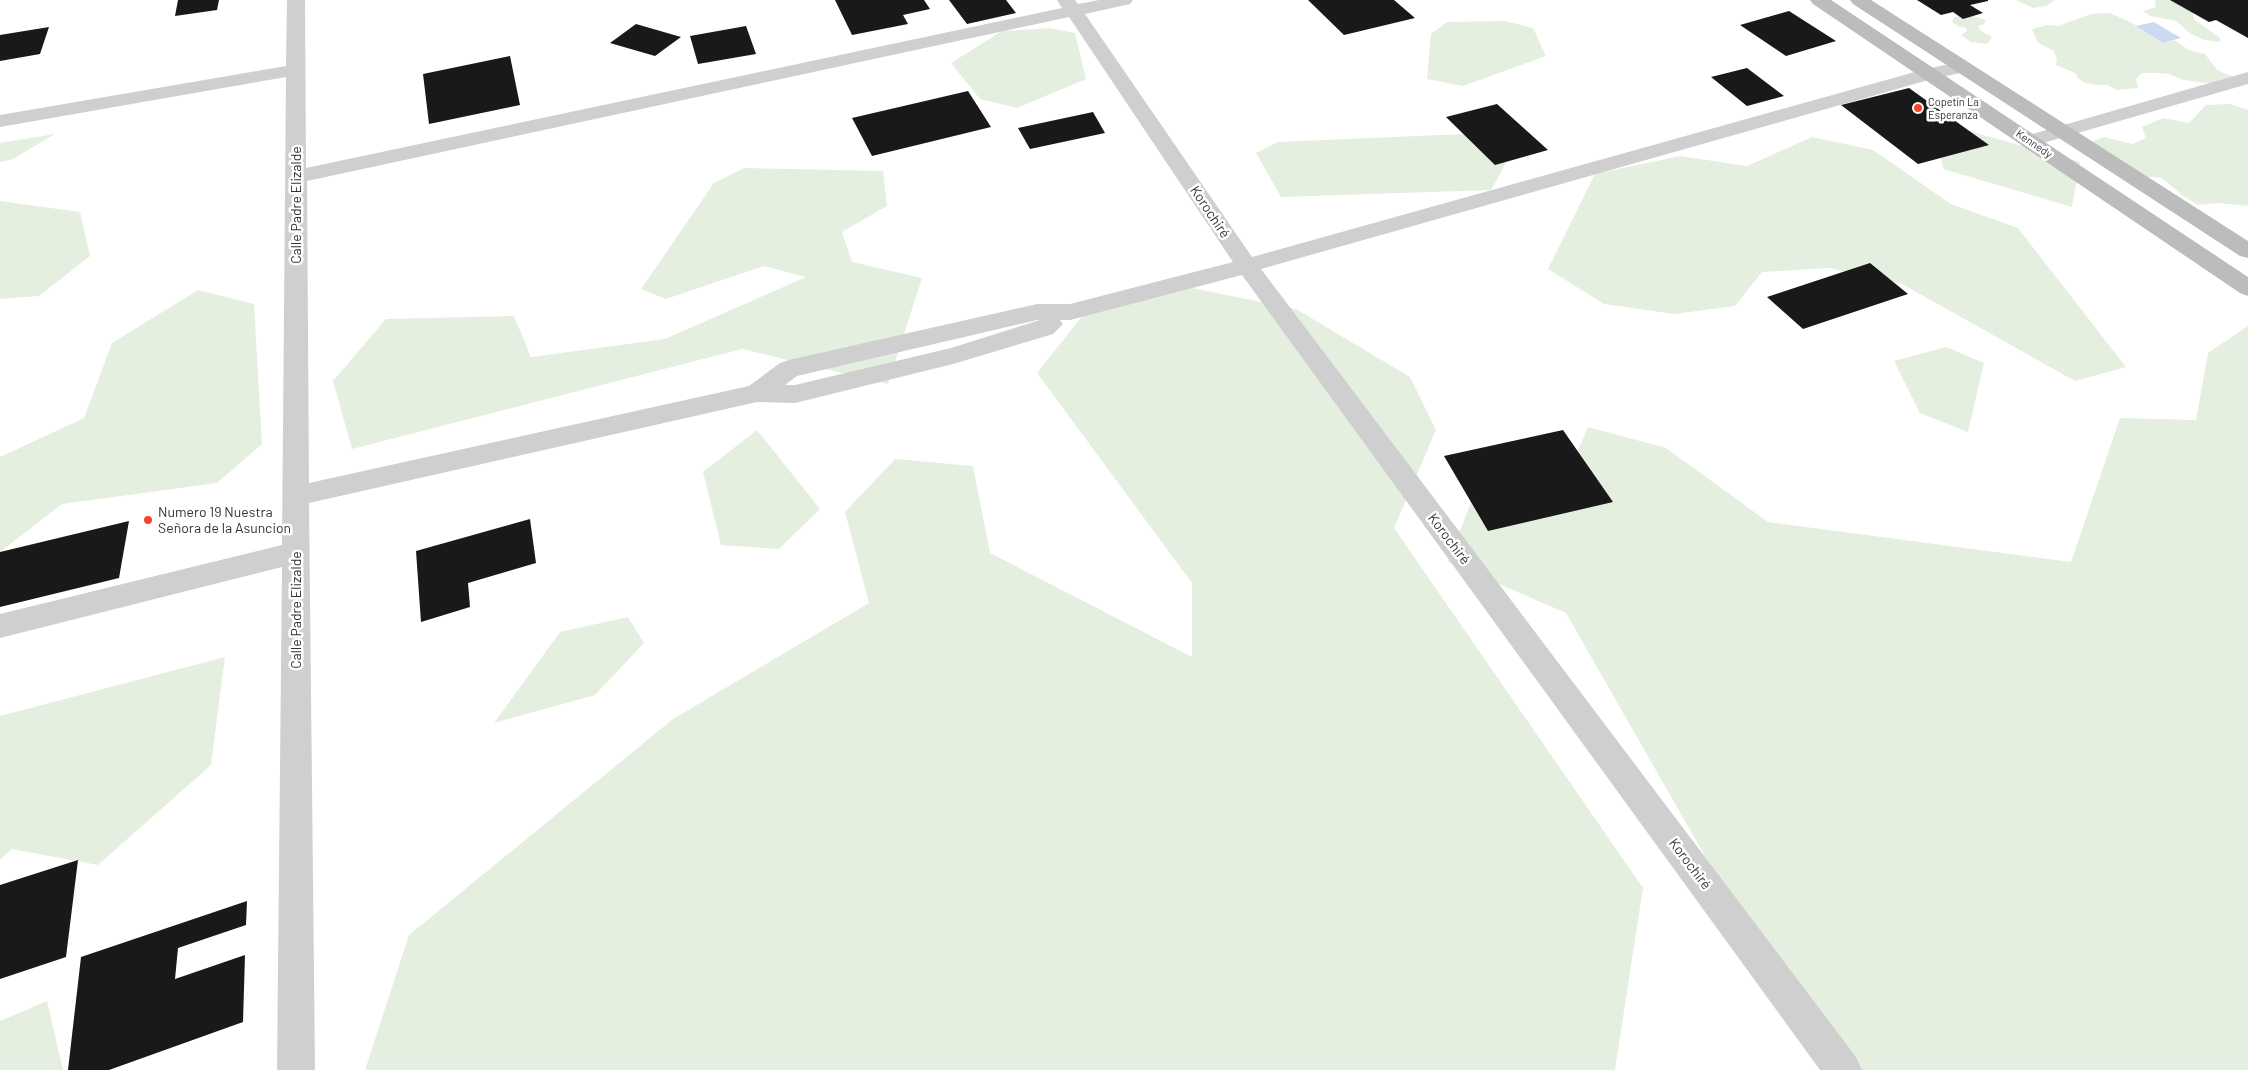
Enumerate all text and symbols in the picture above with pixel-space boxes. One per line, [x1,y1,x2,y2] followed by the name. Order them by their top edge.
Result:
[1928,95,1979,121] place label: Copetín La Esperanza
[1912,102,1924,114] marker: Copetín La Esperanza
[2013,127,2055,161] street label: Kennedy
[288,146,304,264] street label: Calle Padre Elizalde
[1186,183,1234,241] street label: Korochiré
[158,504,291,536] place label: Numero 19 Nuestra Señora de la Asuncion
[1424,510,1474,568] street label: Korochiré
[142,514,154,526] marker: Numero 19 Nuestra Señora de la Asuncion
[288,551,304,669] street label: Calle Padre Elizalde
[1665,835,1715,893] street label: Korochiré

